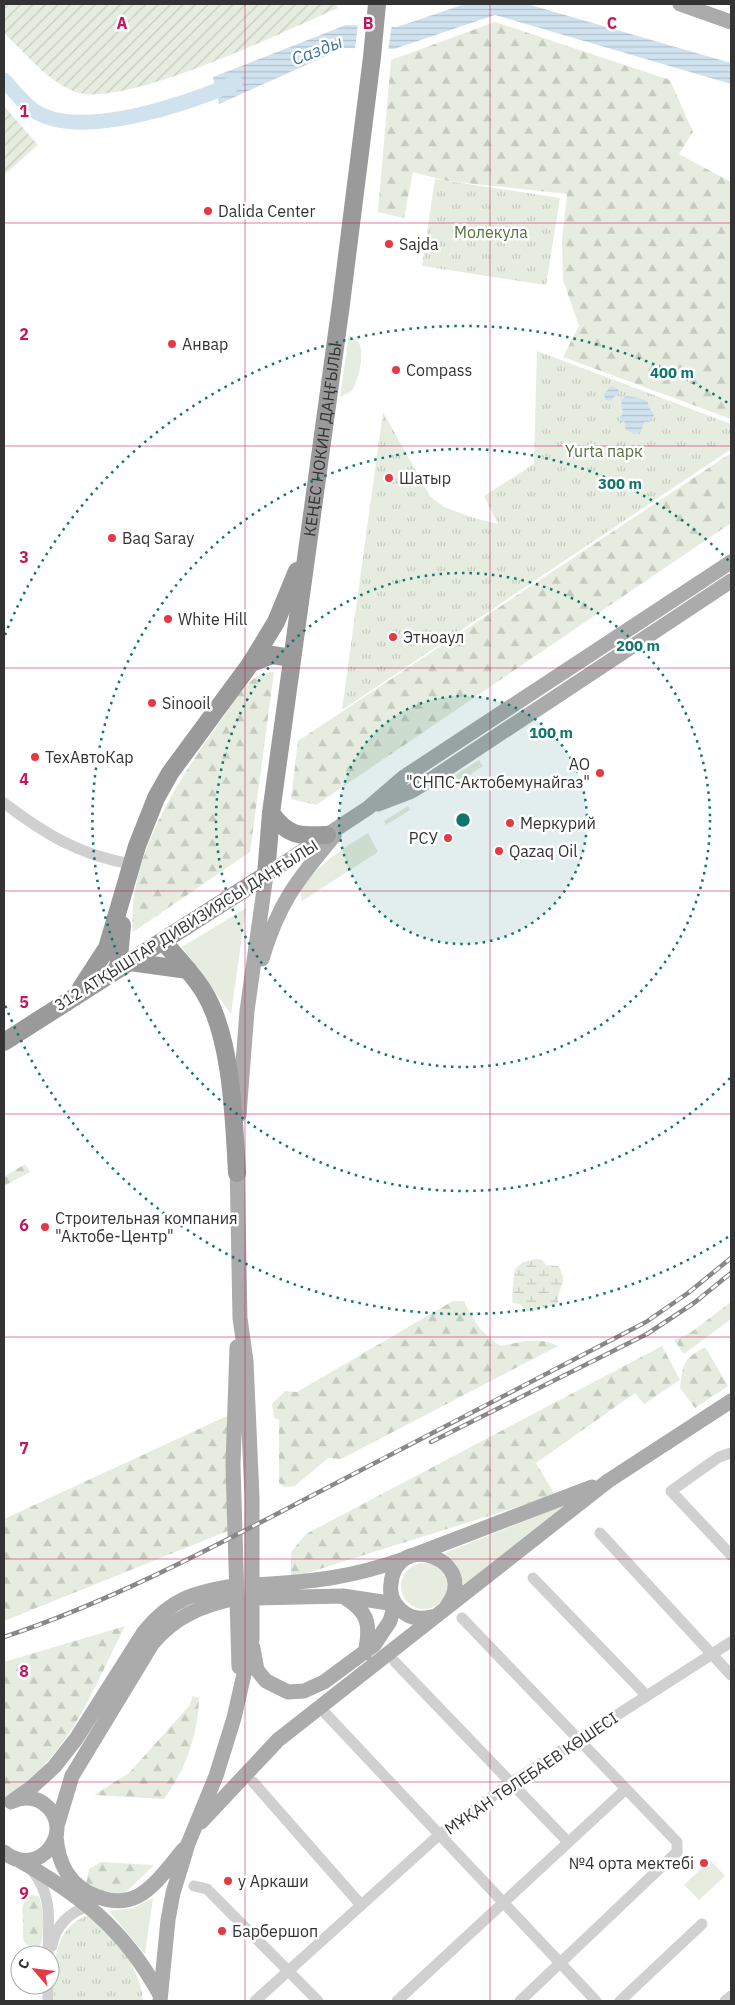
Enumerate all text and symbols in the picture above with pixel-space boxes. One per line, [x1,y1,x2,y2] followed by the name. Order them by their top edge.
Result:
[117,13,128,33] text: A
[363,13,374,33] text: B
[607,13,617,33] text: C
[288,30,346,70] water label: Сазды
[19,101,29,121] text: 1
[218,201,315,221] place label: Dalida Center
[202,205,214,217] marker: Dalida Center
[454,222,528,242] park label: Молекула
[399,234,439,254] place label: Sajda
[383,238,395,250] marker: Sajda
[19,324,29,344] text: 2
[182,334,228,354] place label: Анвар
[166,338,178,350] marker: Анвар
[299,341,346,538] street label: КЕҢЕС НОКИН ДАҢҒЫЛЫ
[406,360,472,380] place label: Compass
[650,363,694,382] text: 400 m
[390,364,402,376] marker: Compass
[565,441,643,461] park label: Yurta парк
[399,468,451,488] place label: Шатыр
[383,472,395,484] marker: Шатыр
[598,474,642,493] text: 300 m
[122,528,194,548] place label: Baq Saray
[106,532,118,544] marker: Baq Saray
[19,547,29,567] text: 3
[178,609,247,629] place label: White Hill
[162,613,174,625] marker: White Hill
[403,627,464,647] place label: Этноаул
[387,631,399,643] marker: Этноаул
[616,636,660,655] text: 200 m
[162,693,211,713] place label: Sinooil
[146,697,158,709] marker: Sinooil
[529,723,573,742] text: 100 m
[45,747,134,767] place label: ТехАвтоКар
[29,751,41,763] marker: ТехАвтоКар
[406,754,590,792] place label: АО "СНПС-Актобемунайгаз"
[594,767,606,779] marker: АО "СНПС-Актобемунайгаз"
[19,769,29,789] text: 4
[454,811,472,829] centre of rings
[520,813,596,833] place label: Меркурий
[504,817,516,829] marker: Меркурий
[409,828,438,848] place label: РСУ
[442,832,454,844] marker: РСУ
[50,835,322,1015] street label: 312 АТҚЫШТАР ДИВИЗИЯСЫ ДАҢҒЫЛЫ
[509,841,578,861] place label: Qazaq Oil
[493,845,505,857] marker: Qazaq Oil
[19,992,29,1012] text: 5
[55,1208,238,1246] place label: Строительная компания "Актобе-Центр"
[19,1215,29,1235] text: 6
[39,1221,51,1233] marker: Строительная компания "Актобе-Центр"
[19,1438,29,1458] text: 7
[19,1661,29,1681] text: 8
[440,1707,622,1839] street label: МҰҚАН ТӨЛЕБАЕВ КӨШЕСІ
[569,1853,694,1873] place label: №4 орта мектебі
[698,1857,710,1869] marker: №4 орта мектебі
[238,1871,309,1891] place label: у Аркаши
[222,1875,234,1887] marker: у Аркаши
[19,1883,29,1903] text: 9
[232,1921,318,1941] place label: Барбершоп
[216,1925,228,1937] marker: Барбершоп
[10,1945,60,1995] north arrow
[13,1956,34,1972] text: С

